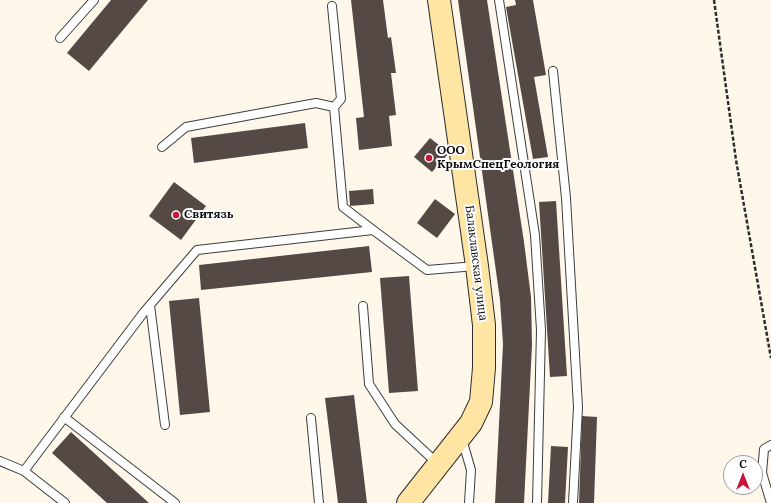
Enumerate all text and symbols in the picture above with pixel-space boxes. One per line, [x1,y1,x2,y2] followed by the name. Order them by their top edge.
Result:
[437,144,559,172] place label: ООО КрымСпецГеология
[424,153,434,163] marker: ООО КрымСпецГеология
[462,204,490,322] street label: Балаклавская улица
[184,208,234,222] place label: Свитязь
[171,210,181,220] marker: Свитязь
[723,455,763,495] north arrow
[739,457,747,471] text: С

